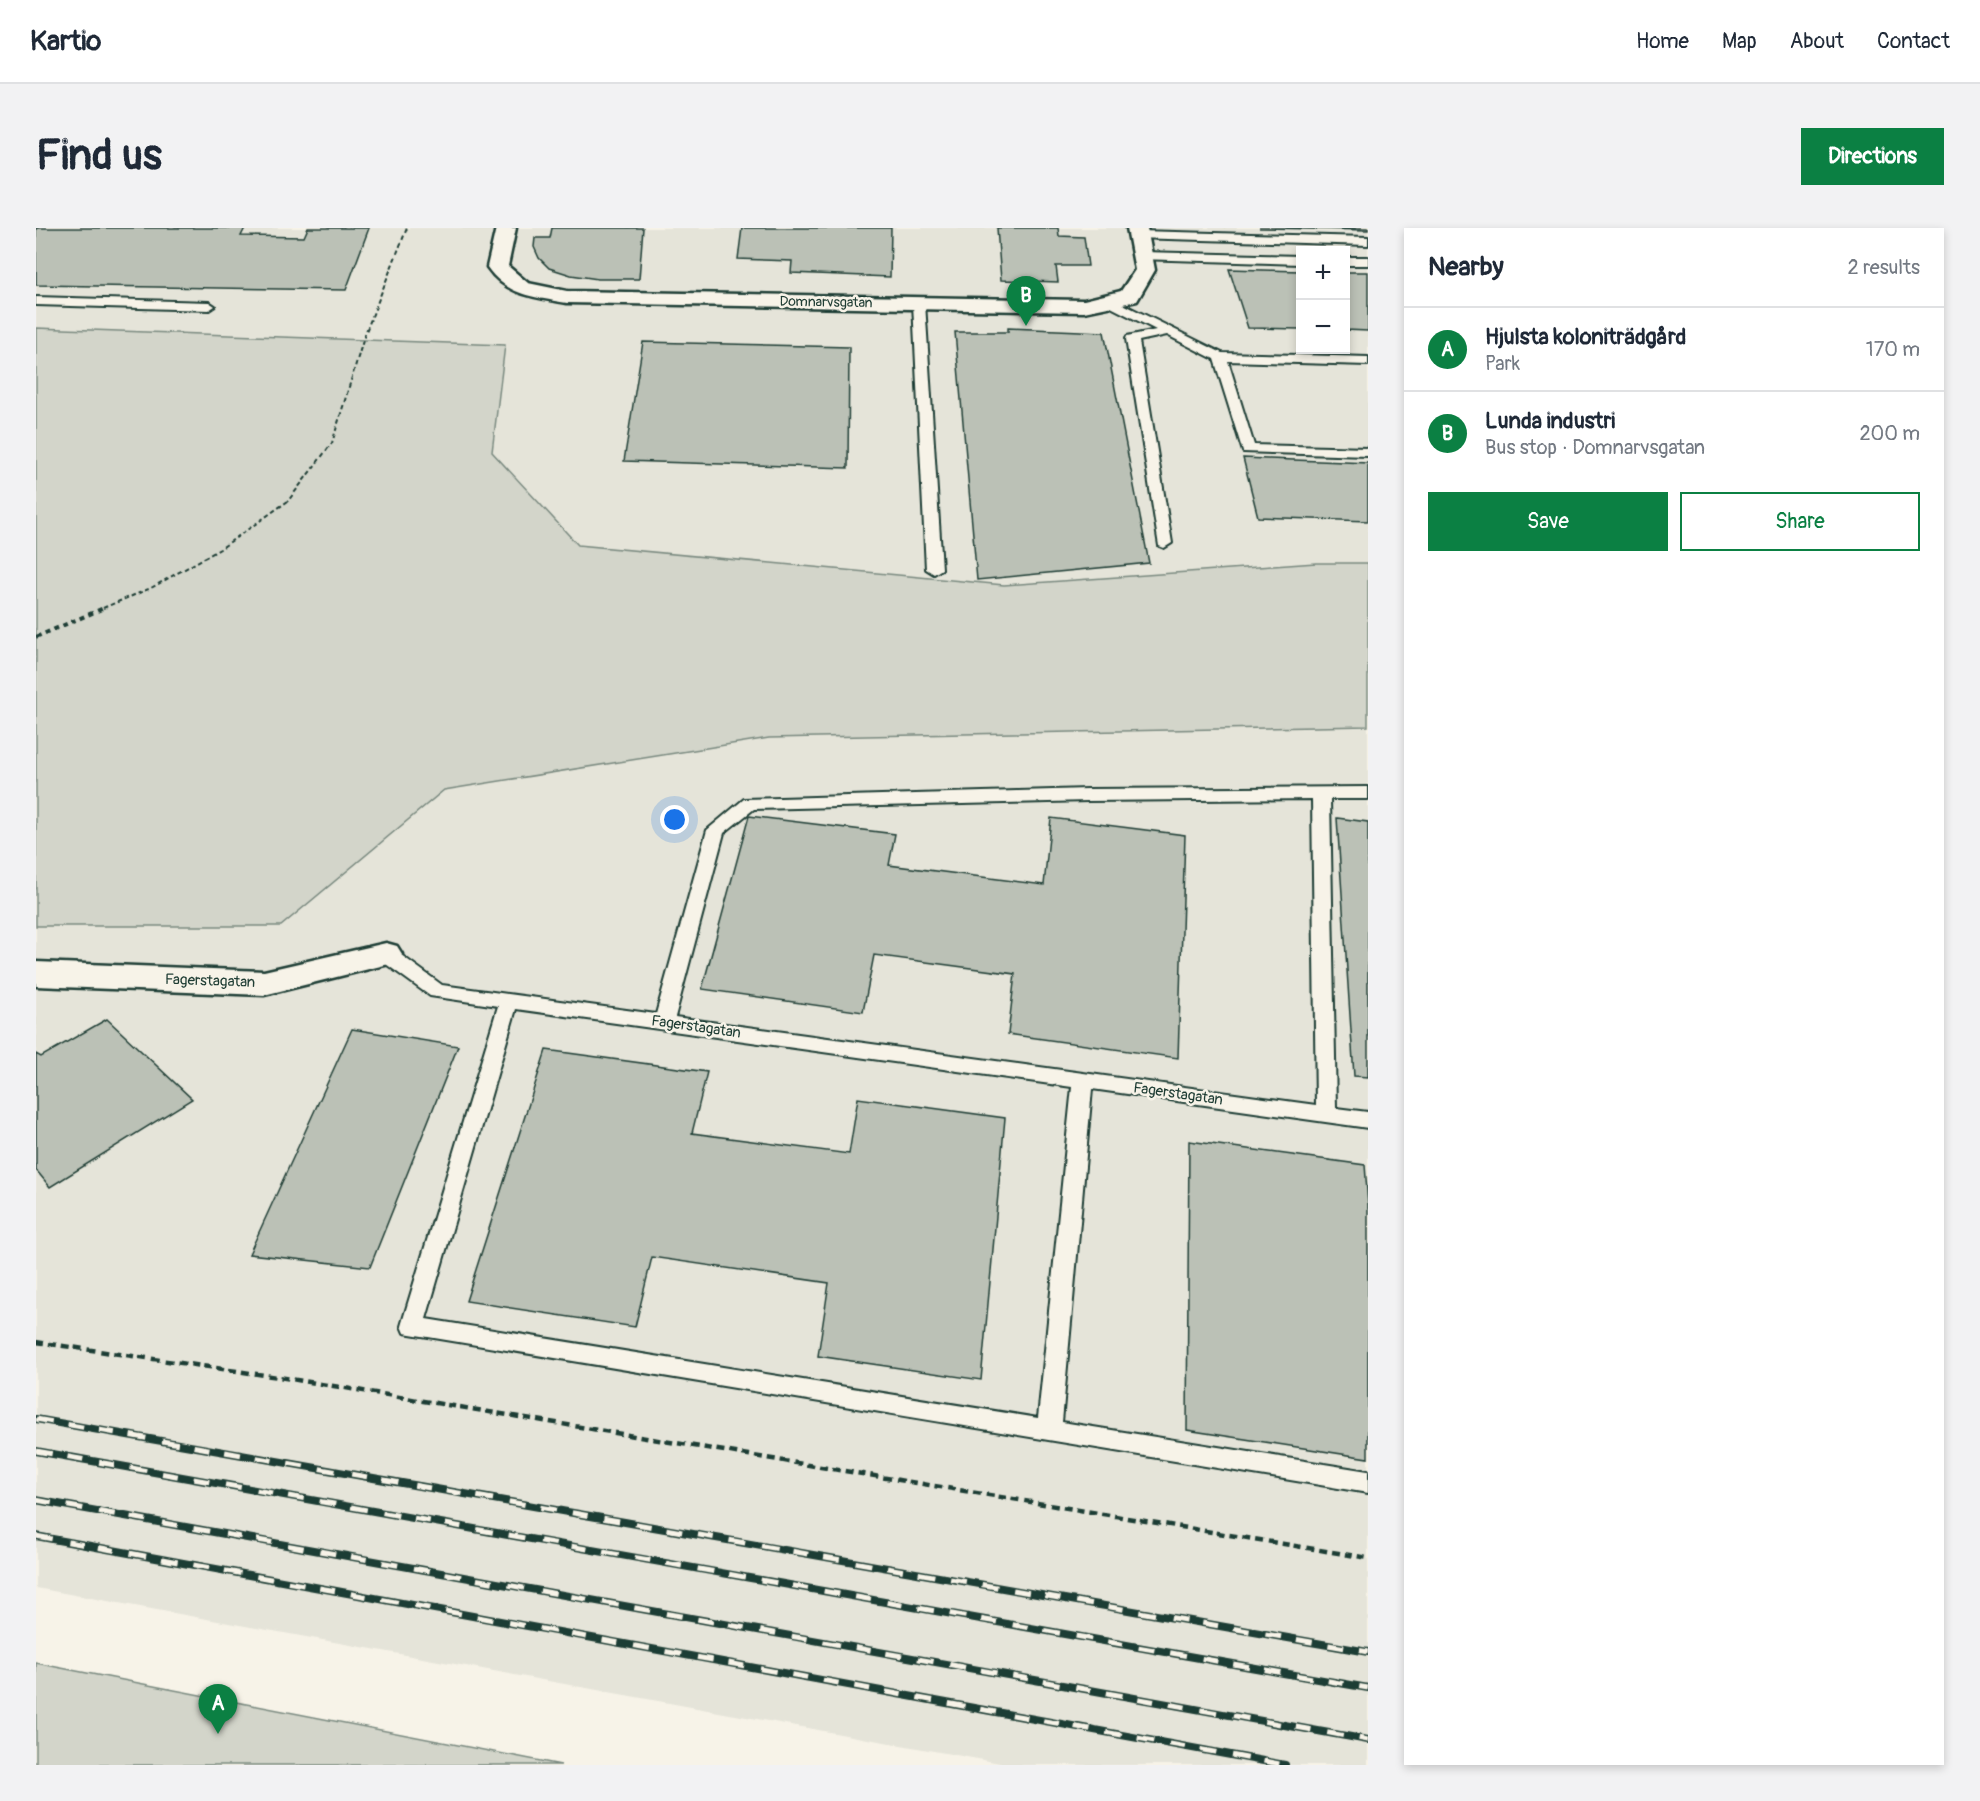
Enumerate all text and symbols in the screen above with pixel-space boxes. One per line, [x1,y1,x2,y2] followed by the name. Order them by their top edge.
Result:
[30,24,101,59] text: Kartio
[1636,28,1689,55] text: Home
[1722,28,1757,55] text: Map
[1790,28,1844,55] text: About
[1877,28,1950,55] text: Contact
[1801,128,1944,185] button: Directions
[36,130,162,182] text: Find us
[1296,246,1350,354] map controls
[1296,246,1350,300] button: +
[1428,251,1504,283] text: Nearby
[1848,255,1920,280] text: 2 results
[1006,276,1046,326] pin: B
[779,293,873,311] street label: Domnarvsgatan
[1296,300,1350,354] button: −
[1485,323,1686,351] text: Hjulsta koloniträdgård
[1441,337,1454,362] text: A
[1866,337,1920,362] text: 170 m
[1485,351,1520,376] text: Park
[1485,407,1615,435] text: Lunda industri
[1442,421,1453,446] text: B
[1859,421,1920,446] text: 200 m
[1485,435,1705,460] text: Bus stop · Domnarvsgatan
[1428,492,1668,551] button: Save
[1680,492,1920,551] button: Share
[660,805,689,834] your location
[165,970,255,992] street label: Fagerstagatan
[650,1011,742,1043] street label: Fagerstagatan
[1132,1078,1224,1110] street label: Fagerstagatan
[198,1684,237,1734] pin: A

